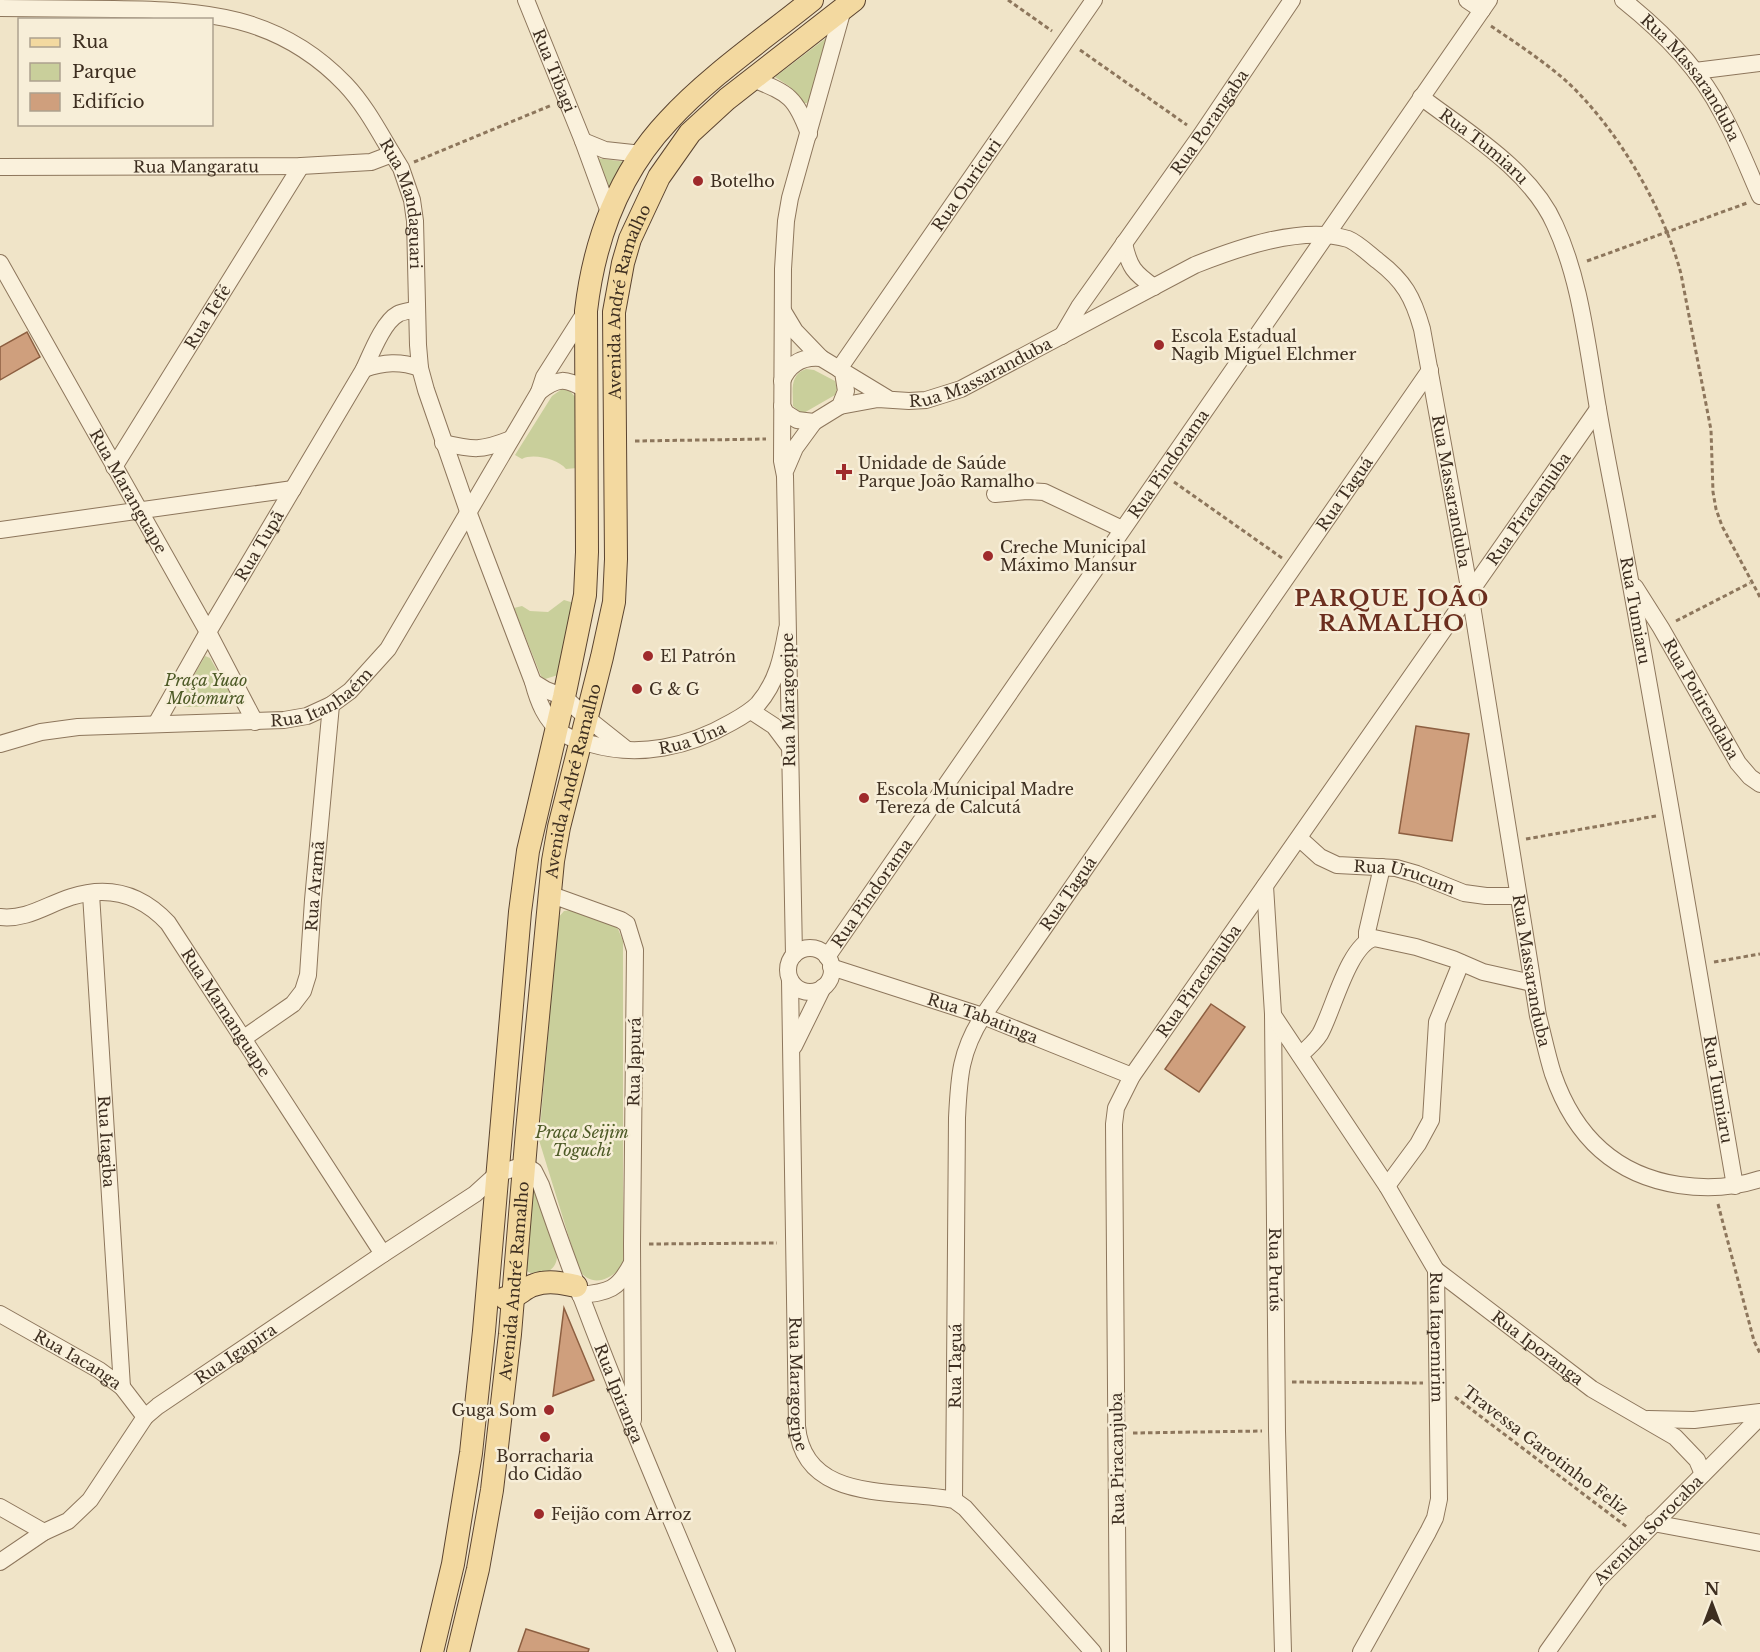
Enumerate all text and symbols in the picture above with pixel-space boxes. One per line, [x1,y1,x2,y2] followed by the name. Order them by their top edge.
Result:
[1637,10,1745,144] street label: Rua Massaranduba
[18,18,213,126] legend
[529,26,581,116] street label: Rua Tibagi
[72,31,108,53] text: Rua
[72,61,137,83] text: Parque
[1166,65,1252,178] street label: Rua Porangaba
[72,91,145,113] text: Edifício
[1436,104,1533,188] street label: Rua Tumiaru
[927,134,1006,235] street label: Rua Ouricuri
[375,135,426,270] street label: Rua Mandaguari
[133,156,259,177] street label: Rua Mangaratu
[710,171,775,191] place label: Botelho
[691,174,705,188] marker: Botelho
[603,201,655,401] street label: Avenida André Ramalho
[180,281,235,353] street label: Rua Tefé
[1171,326,1357,364] place label: Escola Estadual Nagib Miguel Elchmer
[908,333,1055,411] street label: Rua Massaranduba
[1152,338,1166,352] marker: Escola Estadual Nagib Miguel Elchmer
[1124,405,1213,522] street label: Rua Pindorama
[1428,413,1475,569] street label: Rua Massaranduba
[86,425,172,557] street label: Rua Maranguape
[1482,448,1575,569] street label: Rua Piracanjuba
[858,453,1035,491] place label: Unidade de Saúde Parque João Ramalho
[1312,453,1377,535] street label: Rua Taguá
[835,463,853,481] marker: Unidade de Saúde Parque João Ramalho
[231,507,288,585] street label: Rua Tupã
[1000,537,1146,575] place label: Creche Municipal Máximo Mansur
[981,549,995,563] marker: Creche Municipal Máximo Mansur
[1616,555,1655,666] street label: Rua Tumiaru
[1294,584,1490,637] district label: PARQUE JOÃO RAMALHO
[777,633,799,767] street label: Rua Maragogipe
[1659,635,1744,763] street label: Rua Potirendaba
[660,646,736,666] place label: El Patrón
[641,649,655,663] marker: El Patrón
[270,663,376,730] street label: Rua Itanhaém
[164,670,247,708] park label: Praça Yuao Motomura
[649,679,700,699] place label: G & G
[541,681,605,880] street label: Avenida André Ramalho
[630,682,644,696] marker: G & G
[657,717,729,758] street label: Rua Una
[876,779,1074,817] place label: Escola Municipal Madre Tereza de Calcutá
[857,791,871,805] marker: Escola Municipal Madre Tereza de Calcutá
[827,834,916,951] street label: Rua Pindorama
[301,840,328,932] street label: Rua Aramã
[1035,852,1100,934] street label: Rua Taguá
[1353,856,1458,898] street label: Rua Urucum
[1509,893,1555,1049] street label: Rua Massaranduba
[1152,920,1245,1041] street label: Rua Piracanjuba
[177,944,275,1081] street label: Rua Mamanguape
[925,989,1041,1047] street label: Rua Tabatinga
[623,1017,645,1107] street label: Rua Japurá
[1700,1034,1738,1145] street label: Rua Tumiaru
[94,1095,119,1188] street label: Rua Itagiba
[534,1122,629,1160] park label: Praça Seijim Toguchi
[495,1181,533,1382] street label: Avenida André Ramalho
[1265,1228,1286,1312] street label: Rua Purús
[1426,1272,1448,1403] street label: Rua Itapemirim
[1488,1306,1588,1389] street label: Rua Iporanga
[785,1317,812,1454] street label: Rua Maragogipe
[191,1319,280,1388] street label: Rua Igapira
[945,1323,965,1409] street label: Rua Taguá
[30,1325,126,1393] street label: Rua Iacanga
[590,1341,648,1446] street label: Rua Ipiranga
[1459,1381,1633,1519] street label: Travessa Garotinho Feliz
[1106,1392,1128,1526] street label: Rua Piracanjuba
[452,1400,537,1420] place label: Guga Som
[542,1403,556,1417] marker: Guga Som
[538,1430,552,1444] marker: Borracharia do Cidão
[496,1446,594,1484] place label: Borracharia do Cidão
[1589,1471,1707,1589] street label: Avenida Sorocaba
[551,1504,691,1524] place label: Feijão com Arroz
[532,1507,546,1521] marker: Feijão com Arroz
[1682,1574,1742,1634] north arrow
[1704,1579,1720,1599] text: N

